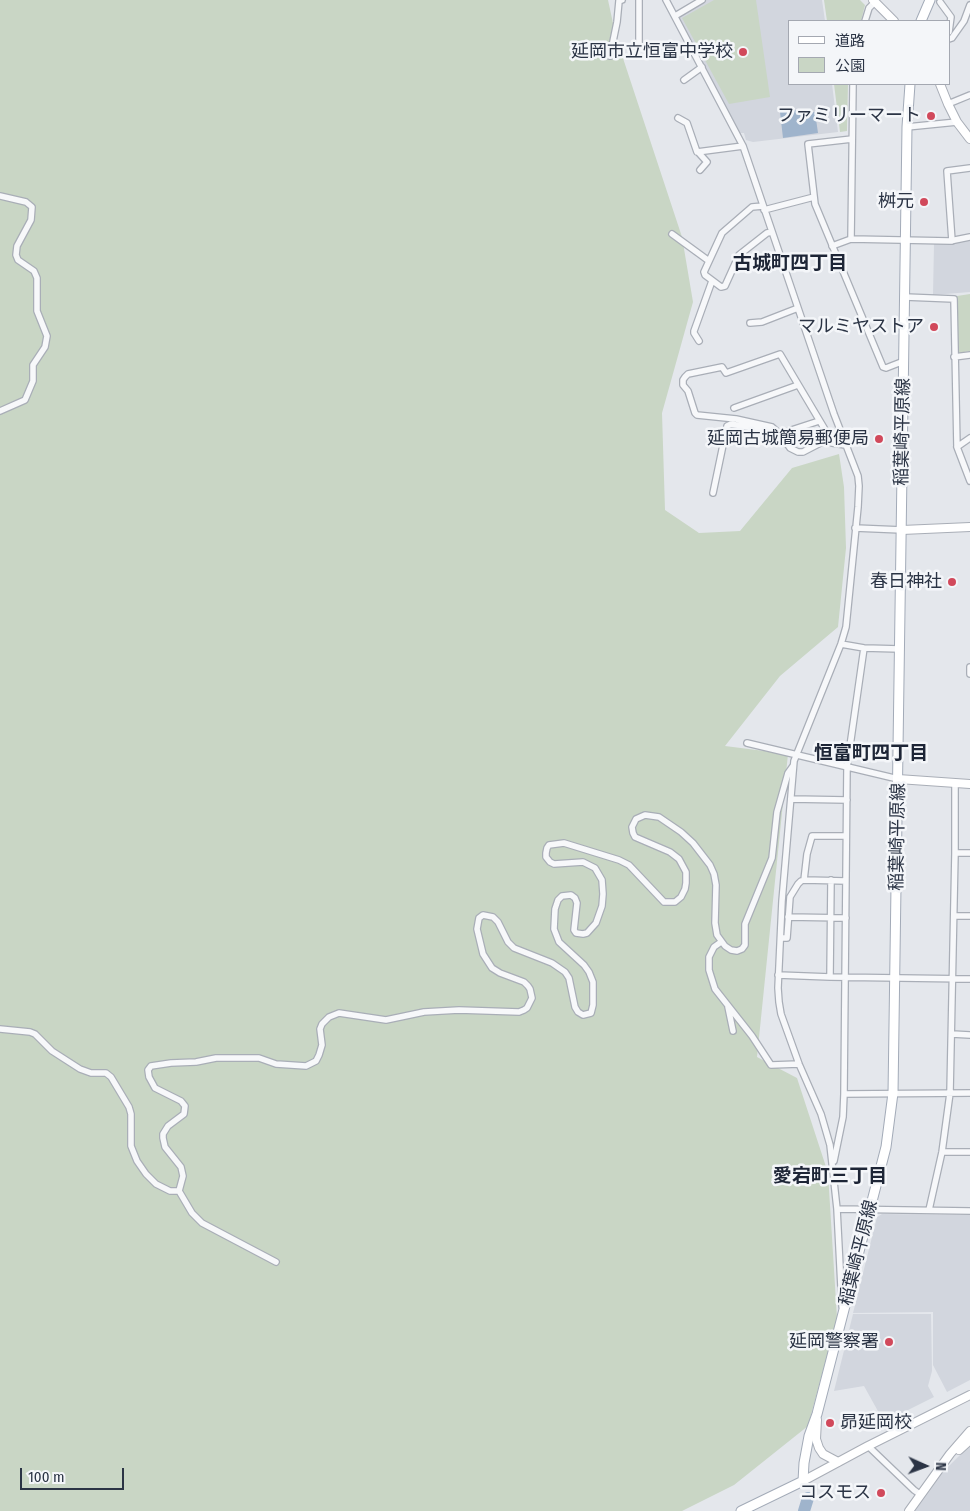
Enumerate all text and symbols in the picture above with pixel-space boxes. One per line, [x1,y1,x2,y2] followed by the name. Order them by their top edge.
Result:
[788,20,950,85] legend
[835,32,865,50] text: 道路
[571,41,733,63] place label: 延岡市立恒富中学校
[737,46,749,58] marker: 延岡市立恒富中学校
[835,57,865,75] text: 公園
[777,105,921,127] place label: ファミリーマート
[925,110,937,122] marker: ファミリーマート
[878,191,914,213] place label: 桝元
[918,196,930,208] marker: 桝元
[733,253,847,275] district label: 古城町四丁目
[798,316,924,338] place label: マルミヤストア
[928,321,940,333] marker: マルミヤストア
[891,378,915,486] street label: 稲葉崎平原線
[707,428,869,450] place label: 延岡古城簡易郵便局
[873,433,885,445] marker: 延岡古城簡易郵便局
[870,571,942,593] place label: 春日神社
[946,576,958,588] marker: 春日神社
[814,743,928,765] district label: 恒富町四丁目
[886,783,910,891] street label: 稲葉崎平原線
[773,1166,887,1188] district label: 愛宕町三丁目
[835,1198,883,1308] street label: 稲葉崎平原線
[789,1331,879,1353] place label: 延岡警察署
[883,1336,895,1348] marker: 延岡警察署
[840,1412,912,1434] place label: 昴延岡校
[824,1417,836,1429] marker: 昴延岡校
[900,1441,950,1491] north arrow
[22,1458,126,1490] scale bar
[932,1462,949,1471] text: N
[28,1468,65,1486] text: 100 m
[799,1482,871,1504] place label: コスモス
[875,1487,887,1499] marker: コスモス

